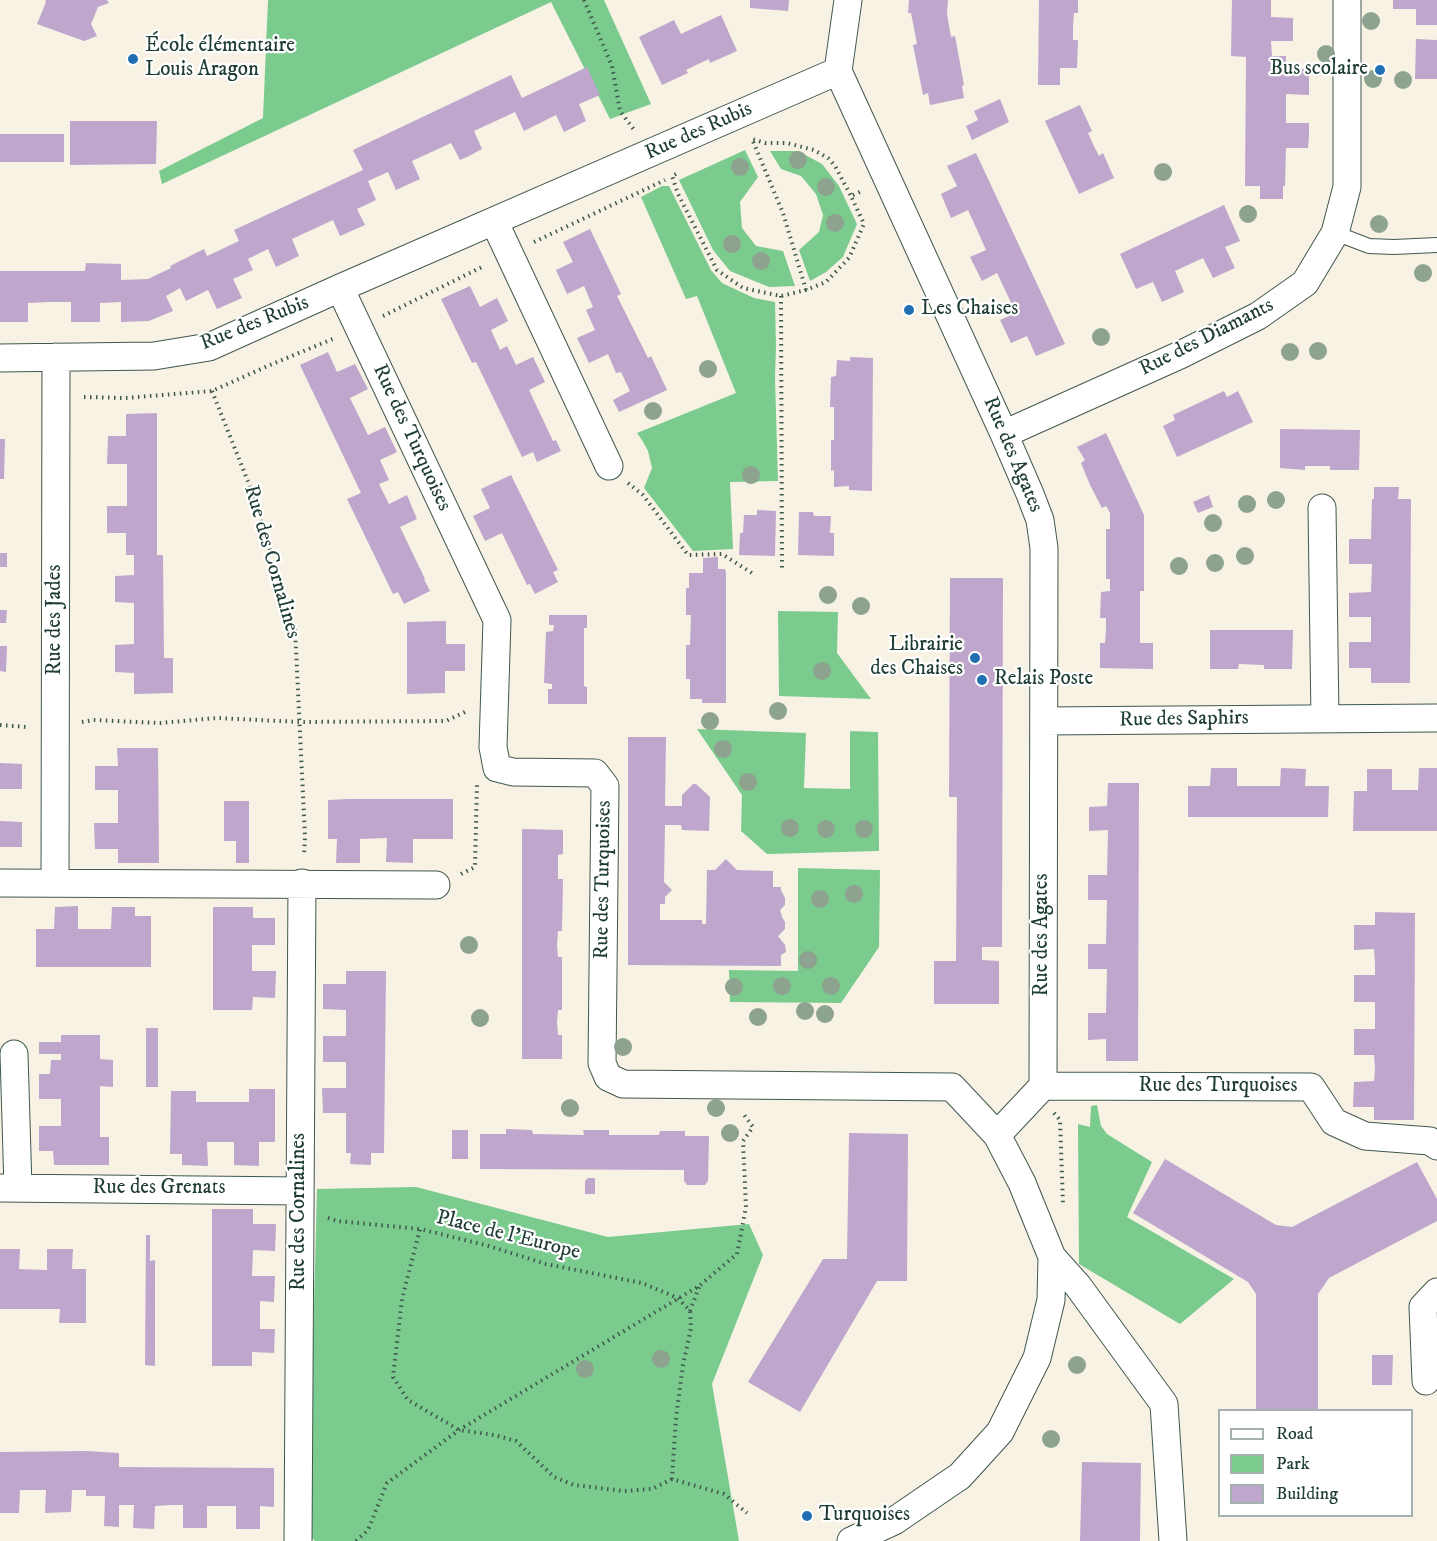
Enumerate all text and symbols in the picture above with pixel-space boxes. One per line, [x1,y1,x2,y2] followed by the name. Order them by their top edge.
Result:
[145,34,295,84] place label: École élémentaire Louis Aragon
[126,52,140,66] marker: École élémentaire Louis Aragon
[1270,57,1368,83] place label: Bus scolaire
[1373,63,1387,77] marker: Bus scolaire
[642,97,756,167] street label: Rue des Rubis
[197,291,313,357] street label: Rue des Rubis
[1136,293,1278,383] street label: Rue des Diamants
[921,297,1018,323] place label: Les Chaises
[902,303,916,317] marker: Les Chaises
[366,361,456,515] street label: Rue des Turquoises
[976,393,1048,517] street label: Rue des Agates
[237,483,305,641] street label: Rue des Cornalines
[43,564,69,676] street label: Rue des Jades
[870,633,963,683] place label: Librairie des Chaises
[968,651,982,665] marker: Librairie des Chaises
[994,667,1093,693] place label: Relais Poste
[975,673,989,687] marker: Relais Poste
[1119,706,1249,734] street label: Rue des Saphirs
[590,800,618,960] street label: Rue des Turquoises
[1030,874,1056,996] street label: Rue des Agates
[1138,1074,1298,1100] street label: Rue des Turquoises
[287,1133,313,1291] street label: Rue des Cornalines
[93,1176,225,1202] street label: Rue des Grenats
[434,1206,582,1266] street label: Place de l'Europe
[1218,1409,1413,1517] legend
[1276,1423,1313,1445] text: Road
[1276,1453,1310,1475] text: Park
[1276,1483,1338,1505] text: Building
[819,1503,910,1529] place label: Turquoises
[800,1509,814,1523] marker: Turquoises

